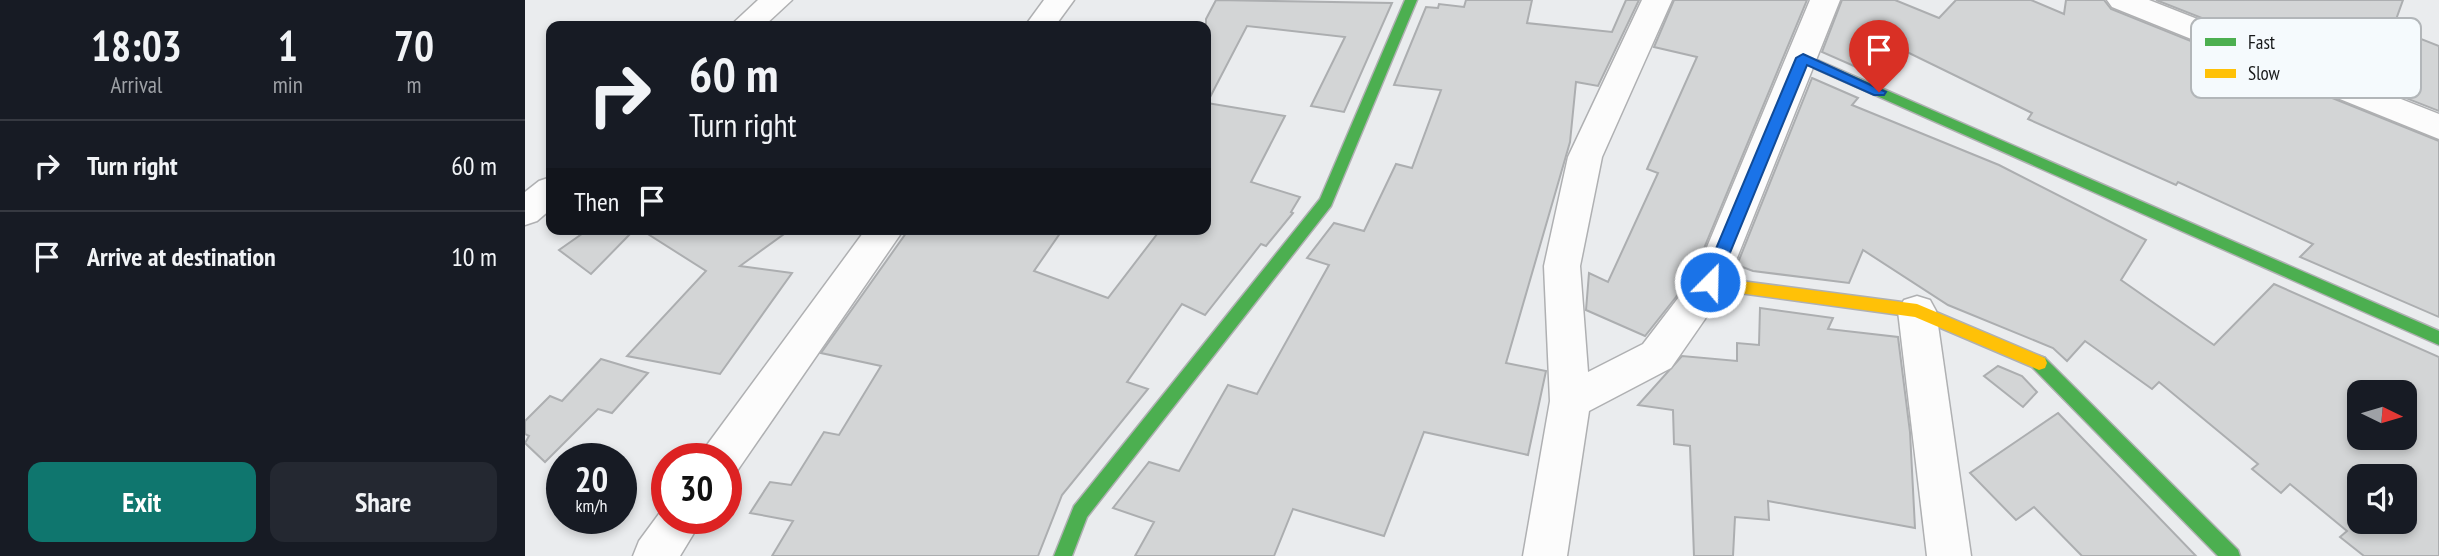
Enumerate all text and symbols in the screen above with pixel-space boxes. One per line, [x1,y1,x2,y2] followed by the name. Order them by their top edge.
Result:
[91,18,182,73] text: 18:03
[278,18,298,73] text: 1
[394,18,434,73] text: 70
[2191,18,2421,98] legend
[1849,20,1909,92] pin
[2248,30,2276,54] text: Fast
[1860,31,1898,69] icon: arrive
[689,42,778,106] text: 60 m
[574,49,665,140] icon: right
[2248,61,2281,85] text: Slow
[110,70,162,99] text: Arrival
[273,70,303,99] text: min
[406,70,421,99] text: m
[689,104,797,146] text: Turn right
[28,147,66,185] icon: right
[87,149,178,182] text: Turn right
[451,149,497,182] text: 60 m
[633,182,671,220] icon: arrive
[574,185,619,218] text: Then
[28,238,66,276] icon: arrive
[87,240,276,273] text: Arrive at destination
[451,240,497,273] text: 10 m
[1673,245,1747,319] position arrow
[2347,380,2417,450] north arrow
[2347,380,2417,534] map controls
[651,443,742,534] speed limit sign: 30
[575,456,608,502] text: 20
[28,462,256,542] button: Exit
[270,462,497,542] button: Share
[2347,464,2417,534] button: sound
[576,494,607,517] text: km/h

